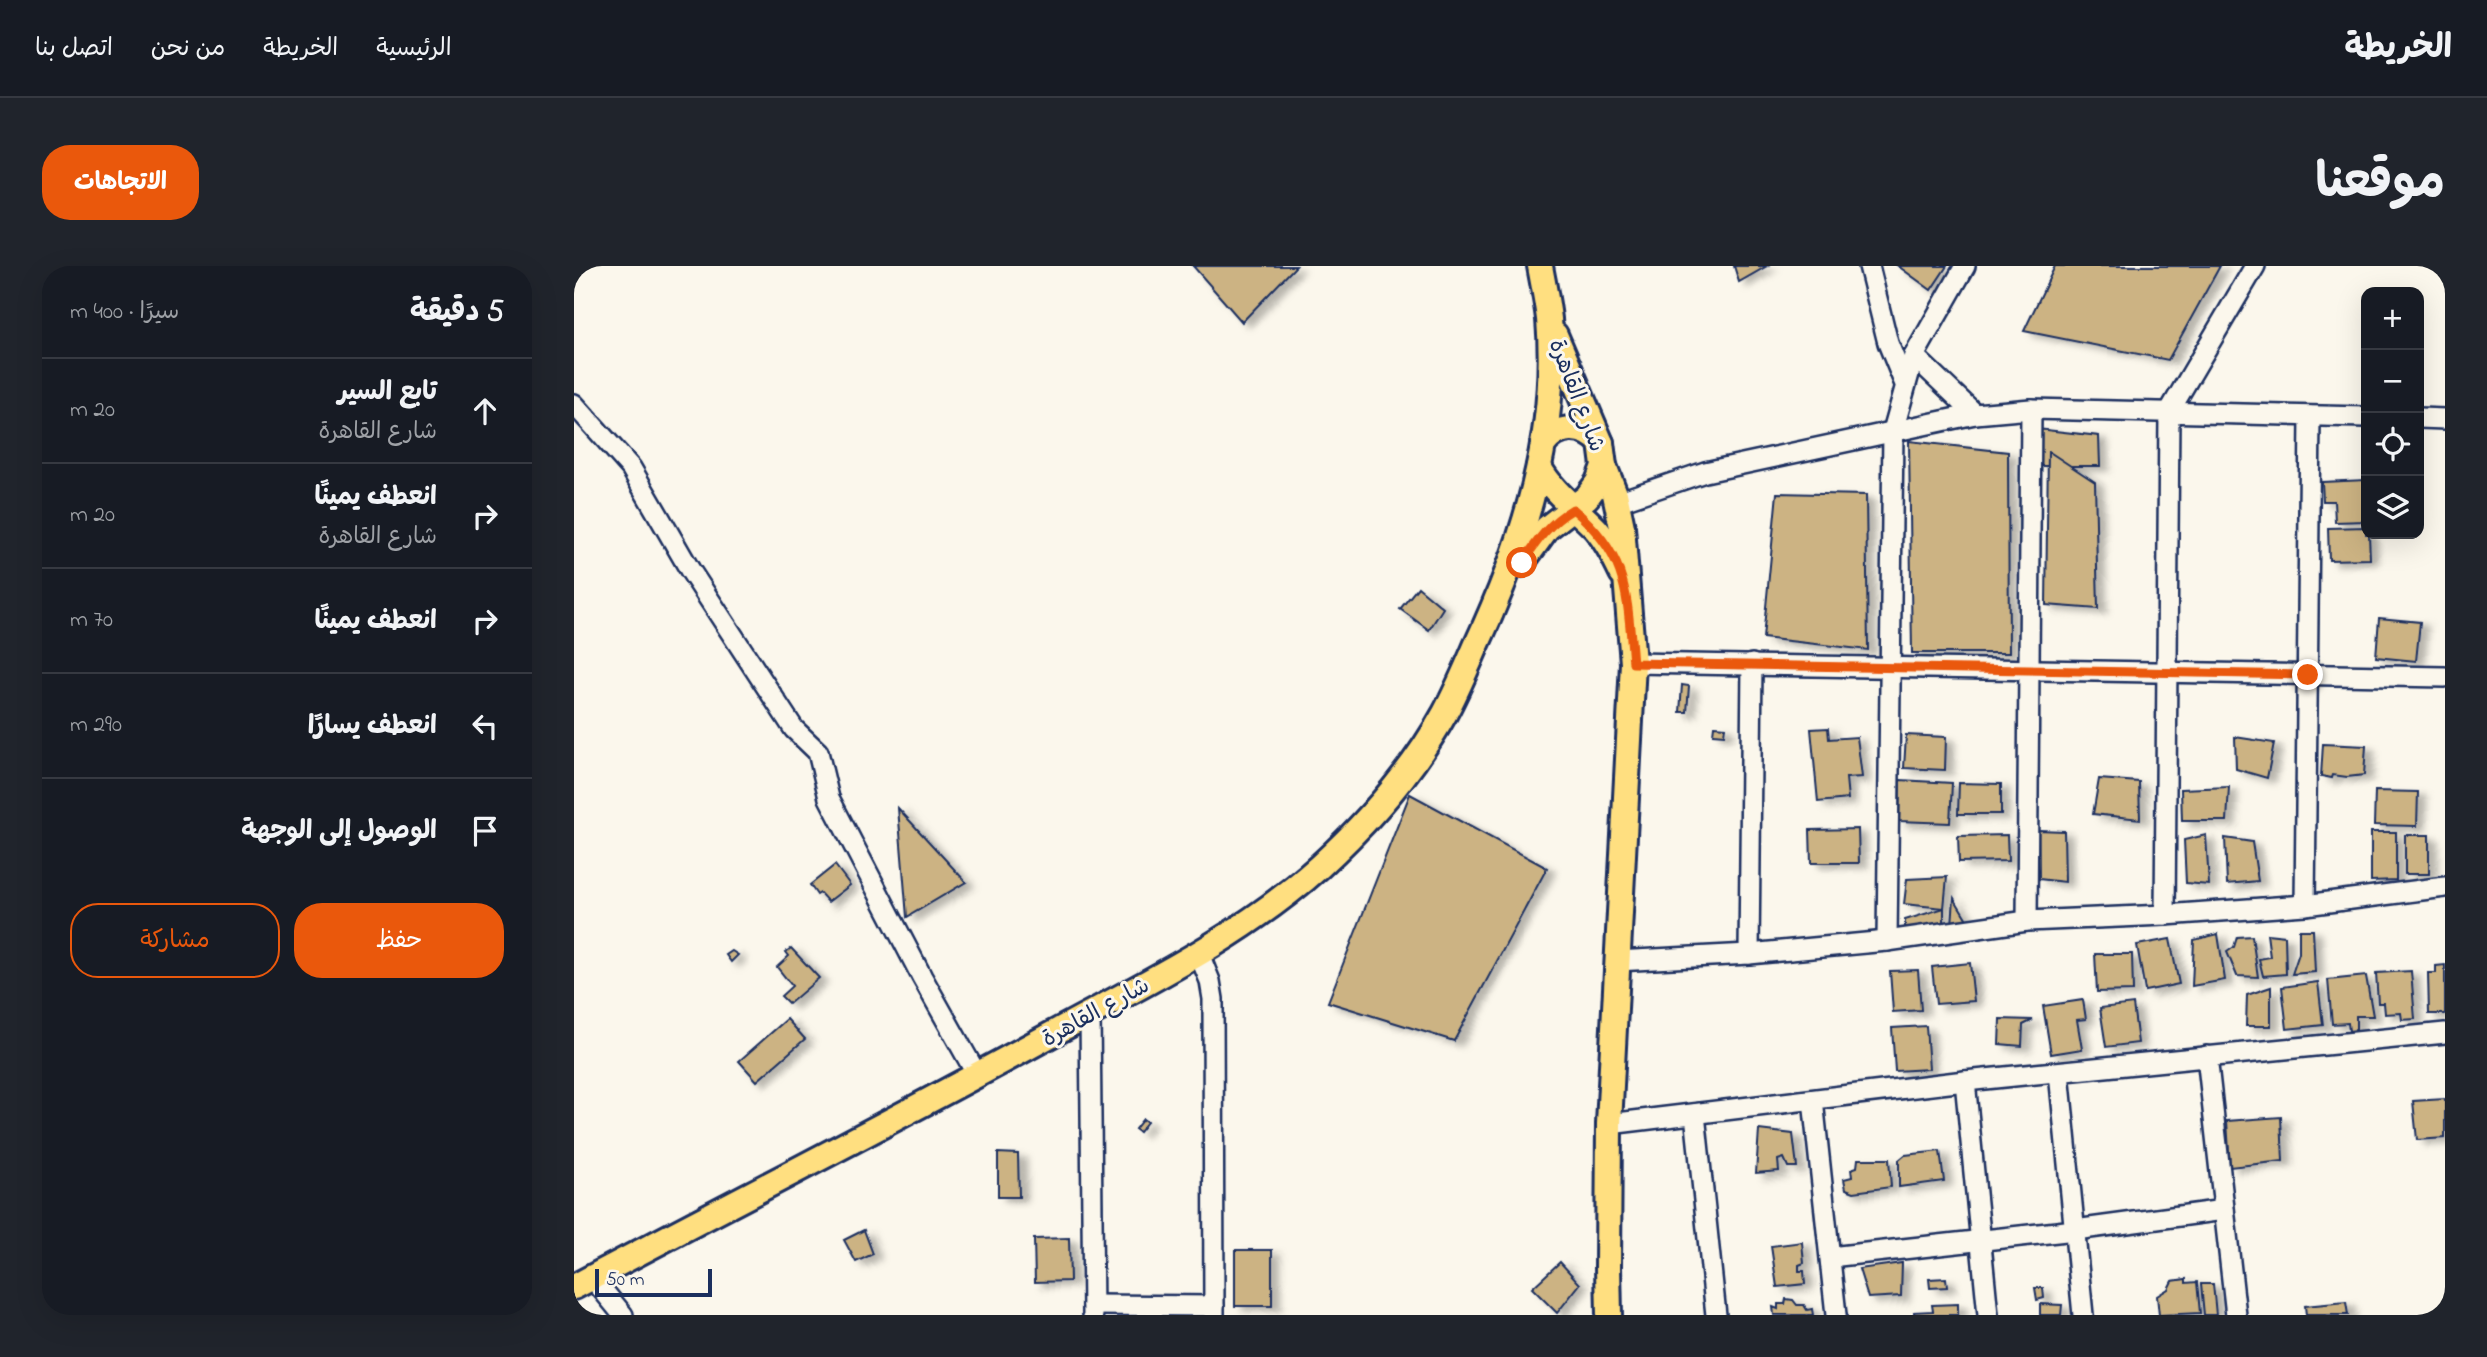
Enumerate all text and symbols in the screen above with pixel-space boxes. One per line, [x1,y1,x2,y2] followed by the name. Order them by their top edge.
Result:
[2345,25,2452,73] text: الخريطة
[35,32,113,67] text: اتصل بنا
[151,32,225,67] text: من نحن
[263,32,338,67] text: الخريطة
[376,32,452,67] text: الرئيسية
[42,145,199,220] button: الاتجاهات
[2315,148,2445,220] text: موقعنا
[2361,287,2424,539] map controls
[2361,287,2424,350] button: +
[410,291,504,335] text: 5 دقيقة
[70,296,179,329] text: سيرًا · 400 m
[1539,335,1612,457] street label: شارع القاهرة
[2361,350,2424,413] button: −
[338,374,437,412] text: تابع السير
[466,392,504,430] icon: ahead
[70,394,115,427] text: 20 m
[2361,413,2424,476] button: locate
[318,416,437,449] text: شارع القاهرة
[2361,476,2424,539] button: layers
[314,479,437,517] text: انعطف يمينًا
[466,497,504,535] icon: right
[70,499,115,532] text: 20 m
[318,521,437,554] text: شارع القاهرة
[1506,547,1537,578] route start
[466,602,504,640] icon: right
[314,603,437,641] text: انعطف يمينًا
[70,604,113,637] text: 70 m
[2292,659,2323,690] route end
[466,707,504,745] icon: left
[308,708,437,746] text: انعطف يسارًا
[70,709,122,742] text: 290 m
[466,812,504,850] icon: arrive
[241,813,437,851] text: الوصول إلى الوجهة
[70,903,280,978] button: مشاركة
[294,903,504,978] button: حفظ
[1036,970,1156,1056] street label: شارع القاهرة
[595,1266,712,1298] scale bar
[606,1267,645,1294] text: 50 m

